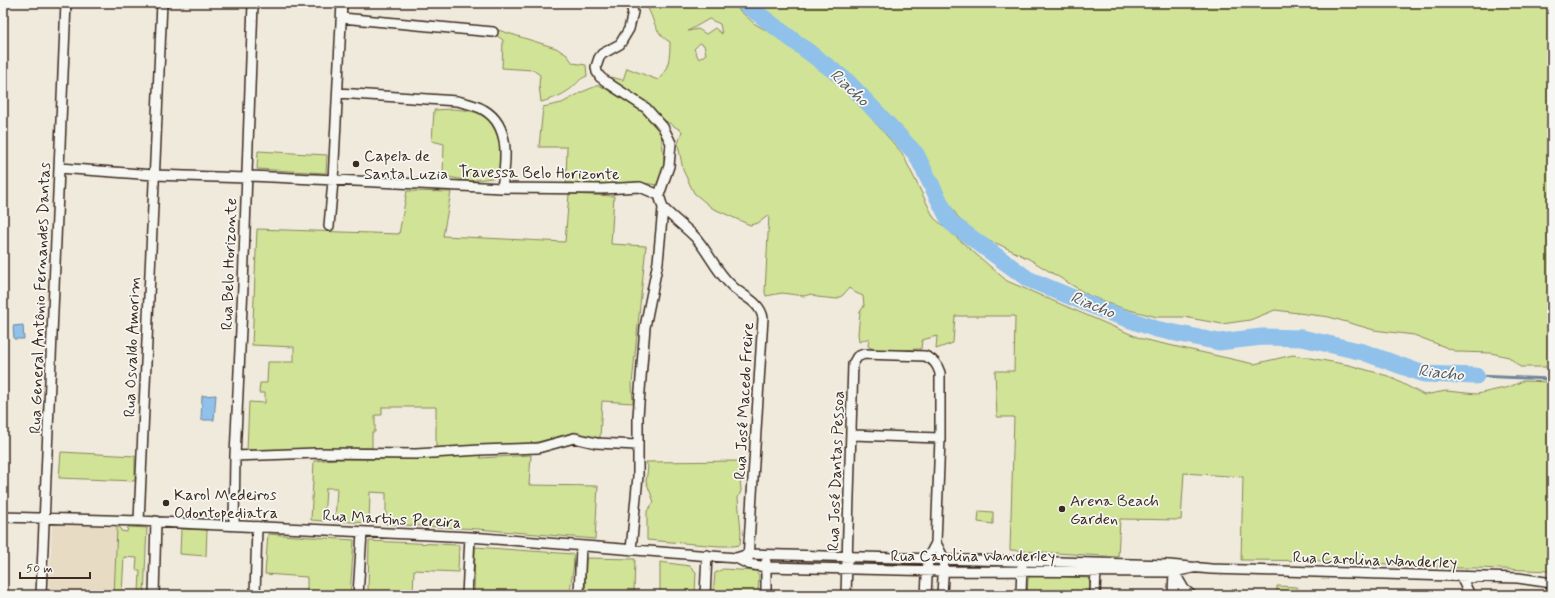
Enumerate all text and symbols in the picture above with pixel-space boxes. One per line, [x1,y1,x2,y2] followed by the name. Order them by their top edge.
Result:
[825,64,874,112] water label: Riacho
[364,146,448,185] place label: Capela de Santa Luzia
[351,159,361,169] marker: Capela de Santa Luzia
[25,162,56,434] street label: Rua General Antônio Fernandes Dantas
[458,162,620,185] street label: Travessa Belo Horizonte
[217,197,242,331] street label: Rua Belo Horizonte
[120,276,145,418] street label: Rua Osvaldo Amorim
[1067,286,1119,324] water label: Riacho
[730,322,759,480] street label: Rua José Macedo Freire
[1417,360,1466,386] water label: Riacho
[823,390,850,552] street label: Rua José Dantas Pessoa
[174,485,278,524] place label: Karol Medeiros Odontopediatra
[1070,491,1159,530] place label: Arena Beach Garden
[161,498,171,508] marker: Karol Medeiros Odontopediatra
[1057,504,1067,514] marker: Arena Beach Garden
[322,505,462,534] street label: Rua Martins Pereira
[891,546,1055,567] street label: Rua Carolina Wanderley
[1292,547,1458,574] street label: Rua Carolina Wanderley
[20,554,90,580] scale bar
[26,561,53,577] text: 50 m

